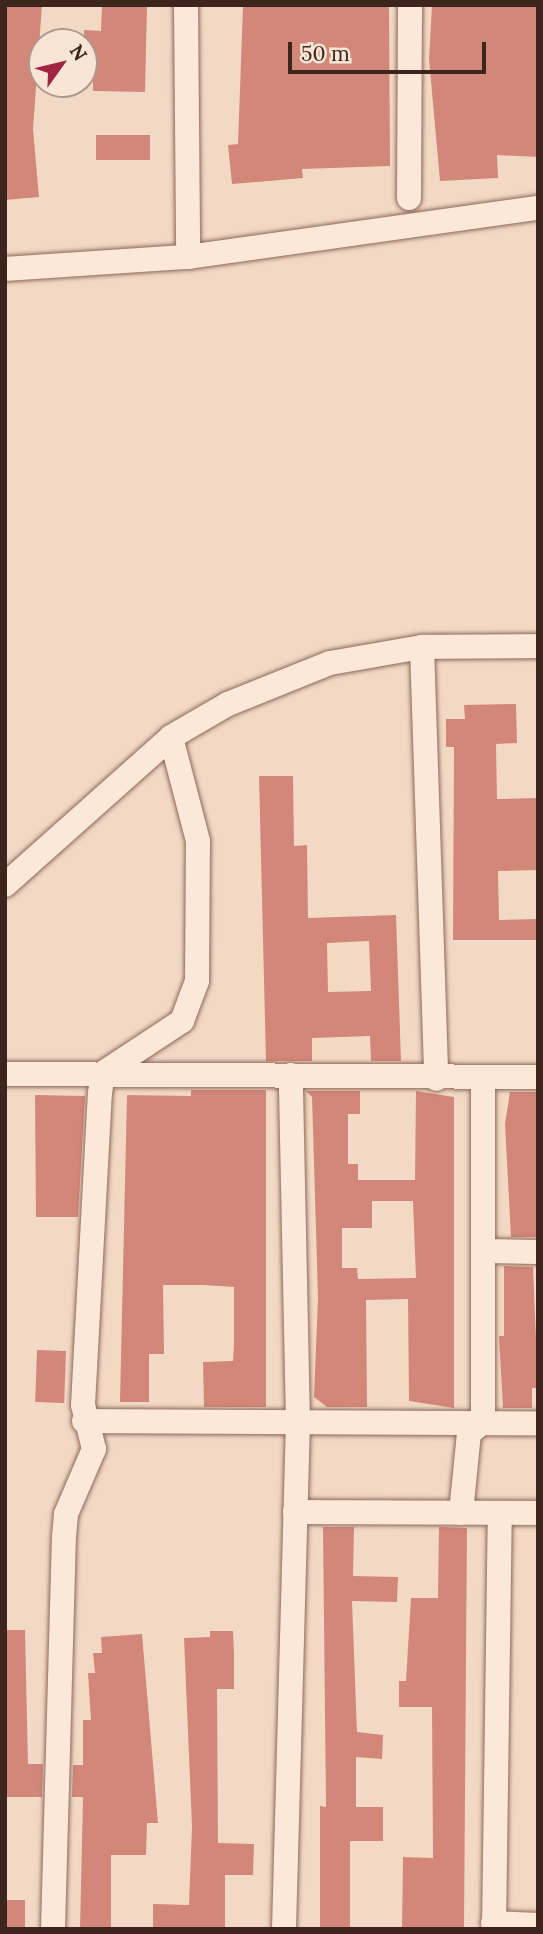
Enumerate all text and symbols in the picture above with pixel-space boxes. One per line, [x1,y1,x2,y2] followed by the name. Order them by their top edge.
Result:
[28,28,98,98] north arrow
[291,28,489,72] scale bar
[65,40,93,65] text: N
[301,40,350,67] text: 50 m

